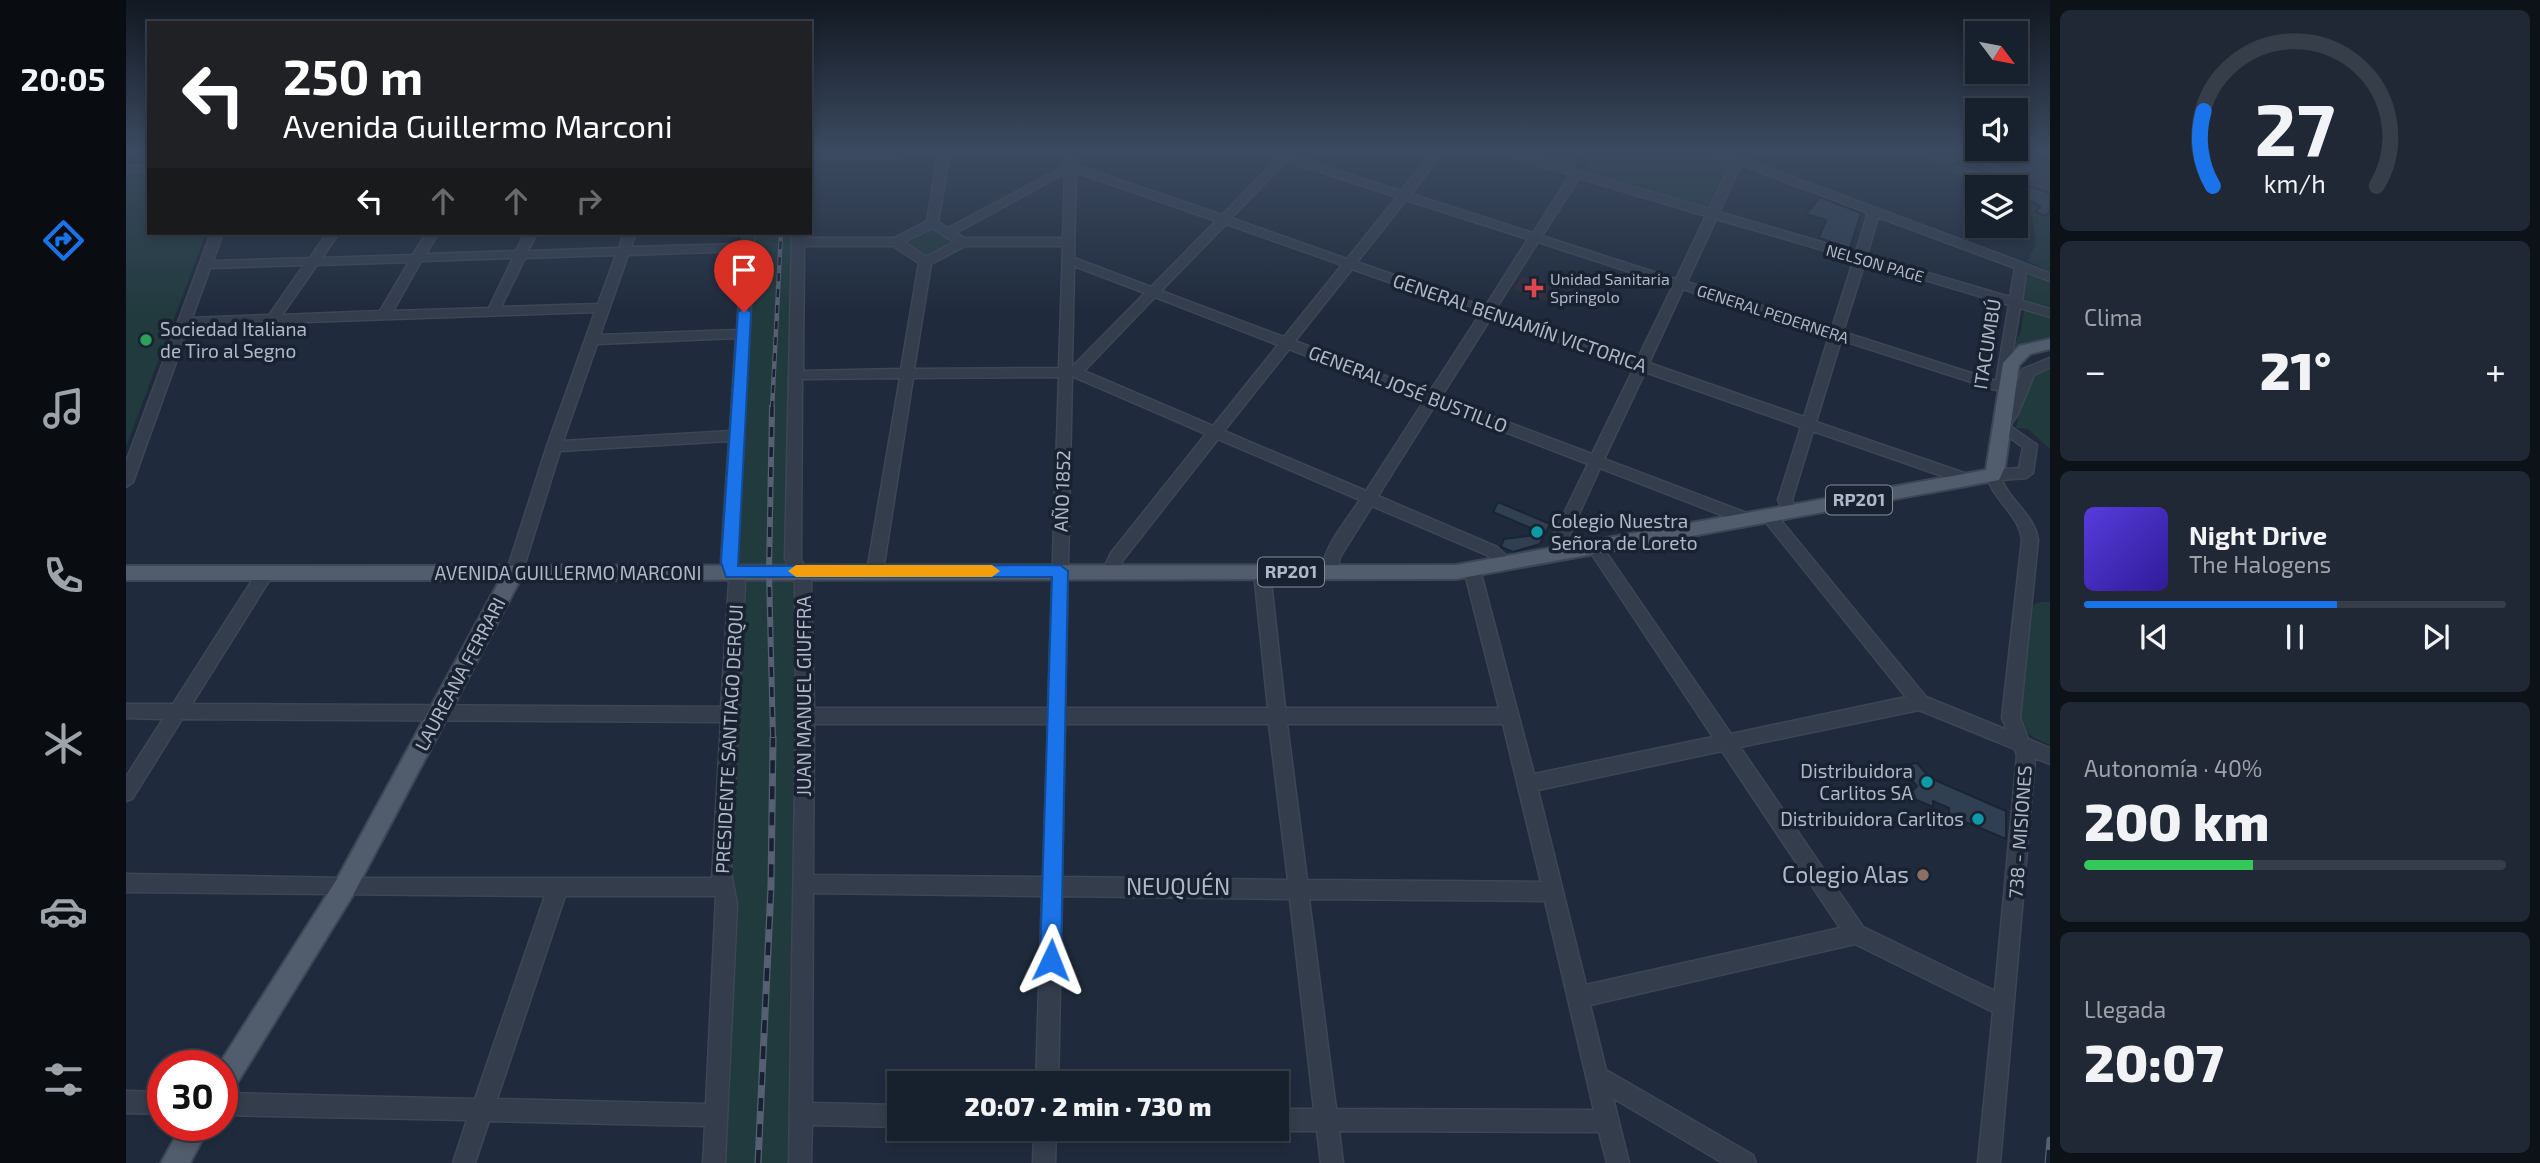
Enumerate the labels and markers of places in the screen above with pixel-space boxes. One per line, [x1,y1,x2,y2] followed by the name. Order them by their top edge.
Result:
[714,240,774,312] pin
[1550,269,1670,306] place label: Unidad Sanitaria Springolo
[1524,278,1544,298] marker: Unidad Sanitaria Springolo
[160,317,307,362] place label: Sociedad Italiana de Tiro al Segno
[138,332,154,348] marker: Sociedad Italiana de Tiro al Segno
[1551,509,1697,554] place label: Colegio Nuestra Señora de Loreto
[1529,524,1545,540] marker: Colegio Nuestra Señora de Loreto
[1800,759,1913,804] place label: Distribuidora Carlitos SA
[1919,774,1935,790] marker: Distribuidora Carlitos SA
[1780,807,1964,830] place label: Distribuidora Carlitos
[1970,811,1986,827] marker: Distribuidora Carlitos
[1782,860,1909,888] place label: Colegio Alas
[1915,867,1931,883] marker: Colegio Alas

